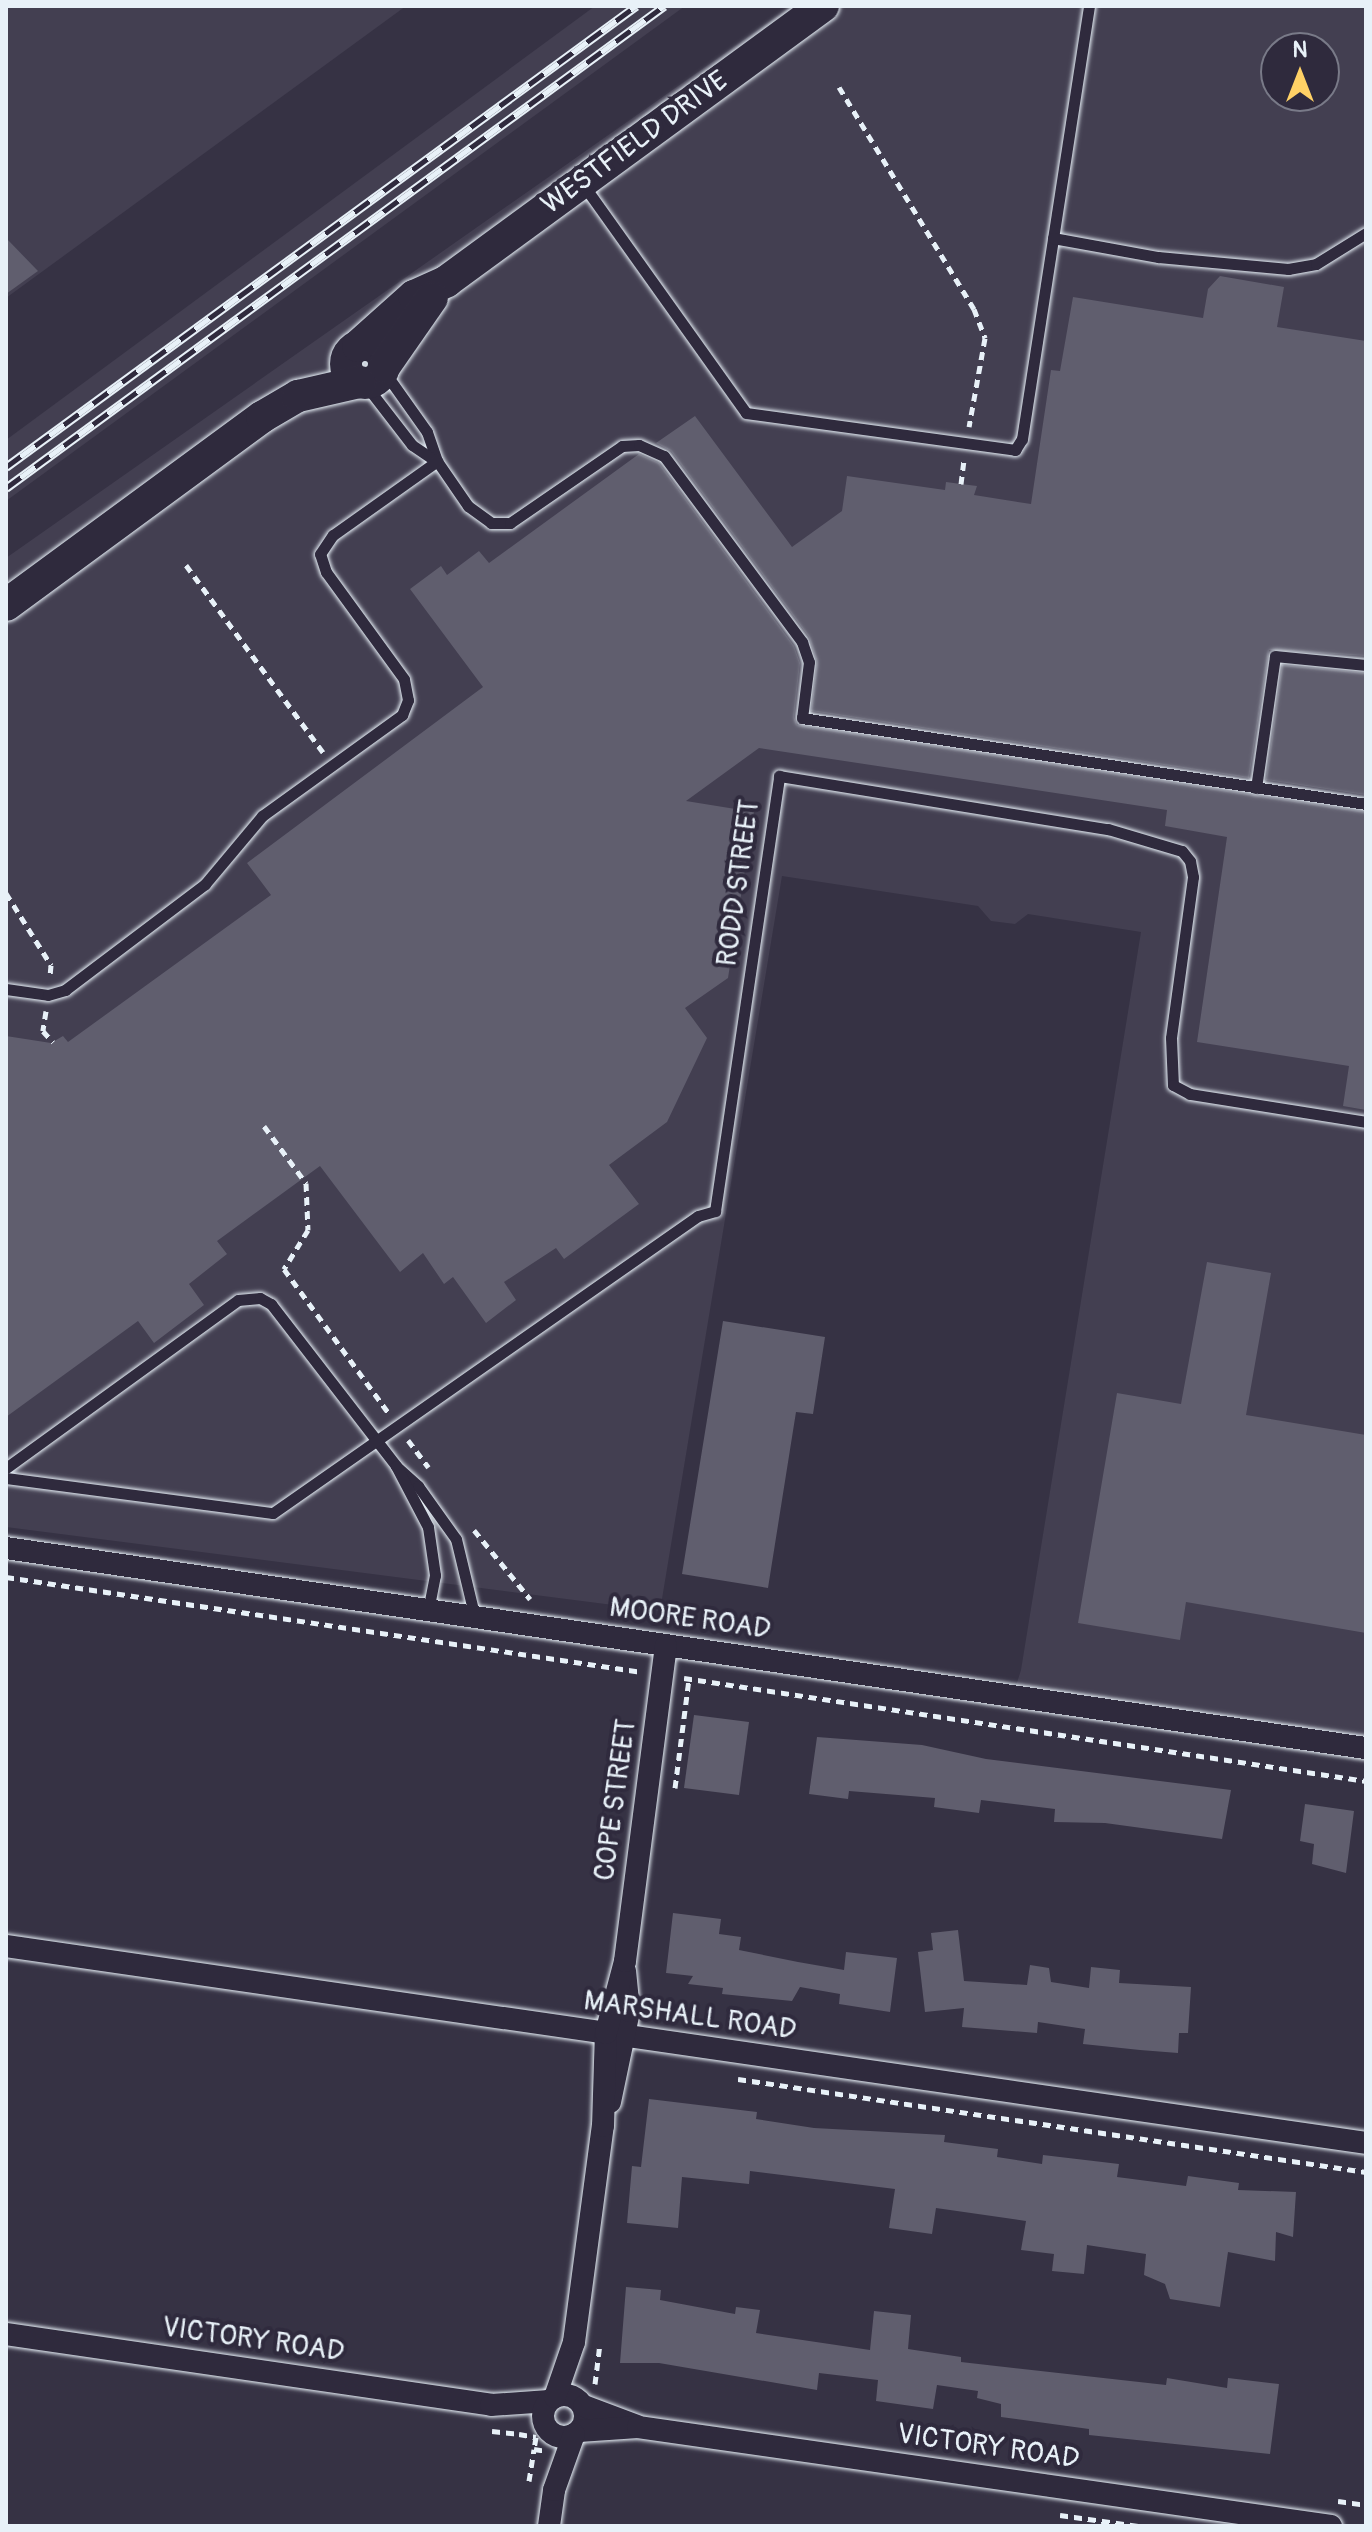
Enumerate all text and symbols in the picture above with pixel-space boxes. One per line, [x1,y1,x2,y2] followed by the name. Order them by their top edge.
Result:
[1260,32,1340,112] north arrow
[1293,36,1307,64] text: N
[535,64,735,222] street label: WESTFIELD DRIVE
[711,798,767,968] street label: RODD STREET
[607,1591,773,1647] street label: MOORE ROAD
[588,1717,644,1883] street label: COPE STREET
[582,1984,798,2048] street label: MARSHALL ROAD
[160,2311,346,2369] street label: VICTORY ROAD
[895,2418,1081,2476] street label: VICTORY ROAD

